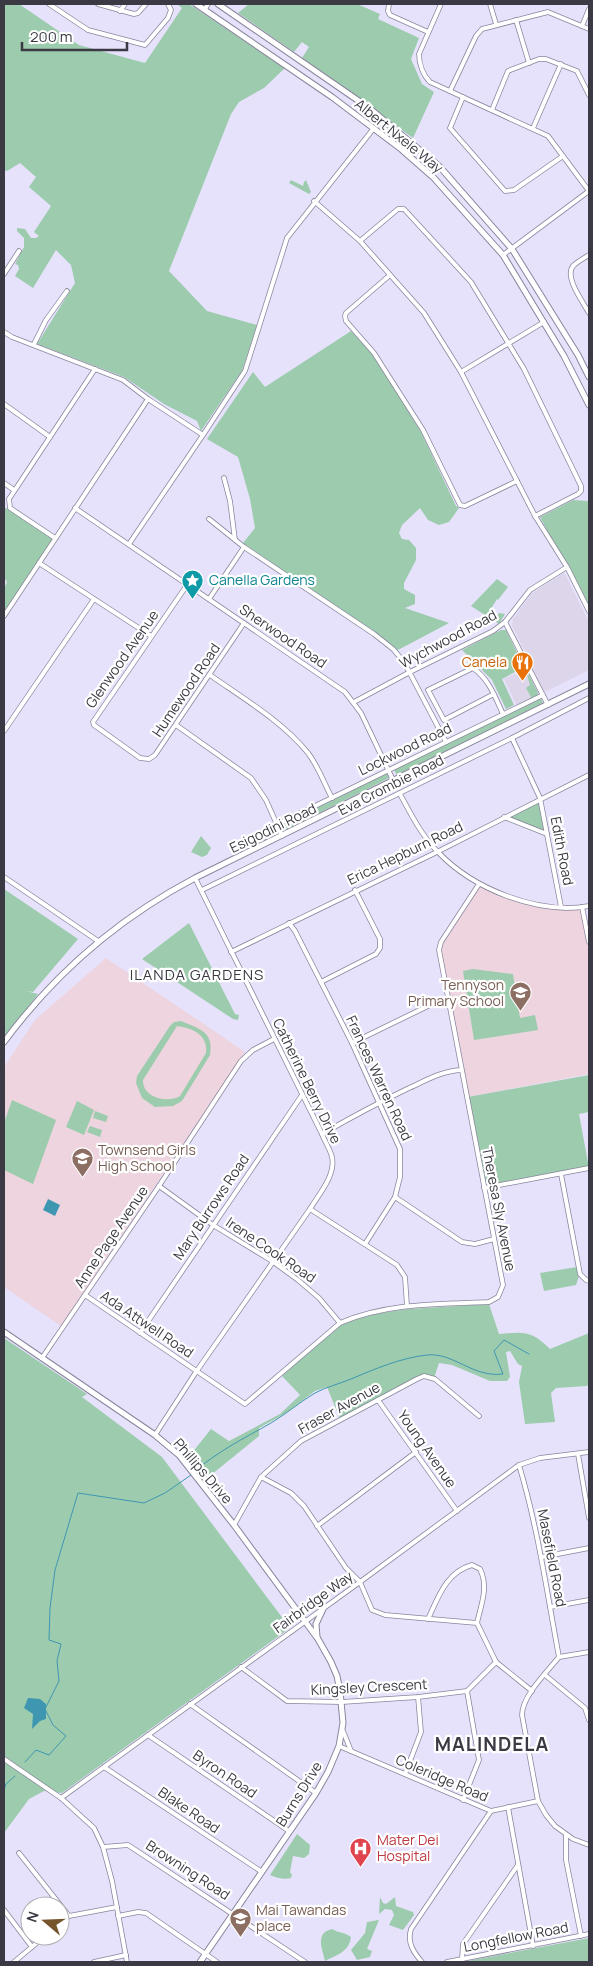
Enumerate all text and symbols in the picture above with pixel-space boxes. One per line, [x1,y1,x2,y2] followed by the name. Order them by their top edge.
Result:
[22,20,128,52] scale bar
[30,26,73,47] text: 200 m
[351,94,448,177] street label: Albert Nxele Way
[181,568,205,599] place icon: Canella Gardens
[209,570,315,589] place label: Canella Gardens
[236,599,331,672] street label: Sherwood Road
[396,605,500,672] street label: Wychwood Road
[81,606,162,711] street label: Glenwood Avenue
[147,639,224,740] street label: Humewood Road
[511,650,535,681] restaurant icon: Canela
[462,652,507,671] place label: Canela
[355,718,455,779] street label: Lockwood Road
[335,750,447,819] street label: Eva Crombie Road
[226,798,319,857] street label: Esigodini Road
[547,815,578,887] street label: Edith Road
[344,816,466,889] street label: Erica Hepburn Road
[130,964,264,985] district label: ILANDA GARDENS
[408,975,504,1010] place label: Tennyson Primary School
[508,981,532,1012] school or university icon: Tennyson Primary School
[342,1012,417,1144] street label: Frances Warren Road
[269,1015,346,1147] street label: Catherine Berry Drive
[98,1140,196,1175] place label: Townsend Girls High School
[478,1145,521,1273] street label: Theresa Sly Avenue
[70,1146,94,1177] school or university icon: Townsend Girls High School
[168,1150,253,1263] street label: Mary Burrows Road
[69,1182,152,1292] street label: Anne Page Avenue
[222,1212,320,1287] street label: Irene Cook Road
[97,1285,197,1362] street label: Ada Attwell Road
[294,1377,383,1438] street label: Fraser Avenue
[394,1406,461,1491] street label: Young Avenue
[170,1434,237,1507] street label: Phillips Drive
[534,1507,571,1608] street label: Masefield Road
[269,1566,357,1637] street label: Fairbridge Way
[310,1674,428,1699] street label: Kingsley Crescent
[435,1731,549,1757] district label: MALINDELA
[190,1745,261,1802] street label: Byron Road
[393,1749,491,1806] street label: Coleridge Road
[271,1758,326,1830] street label: Burns Drive
[155,1782,224,1837] street label: Blake Road
[377,1830,439,1865] place label: Mater Dei Hospital
[143,1835,234,1904] street label: Browning Road
[349,1836,373,1867] hospital icon: Mater Dei Hospital
[20,1896,70,1946] north arrow
[256,1900,346,1935] place label: Mai Tawandas place
[228,1906,252,1937] school or university icon: Mai Tawandas place
[22,1909,43,1924] text: N
[462,1917,570,1956] street label: Longfellow Road

